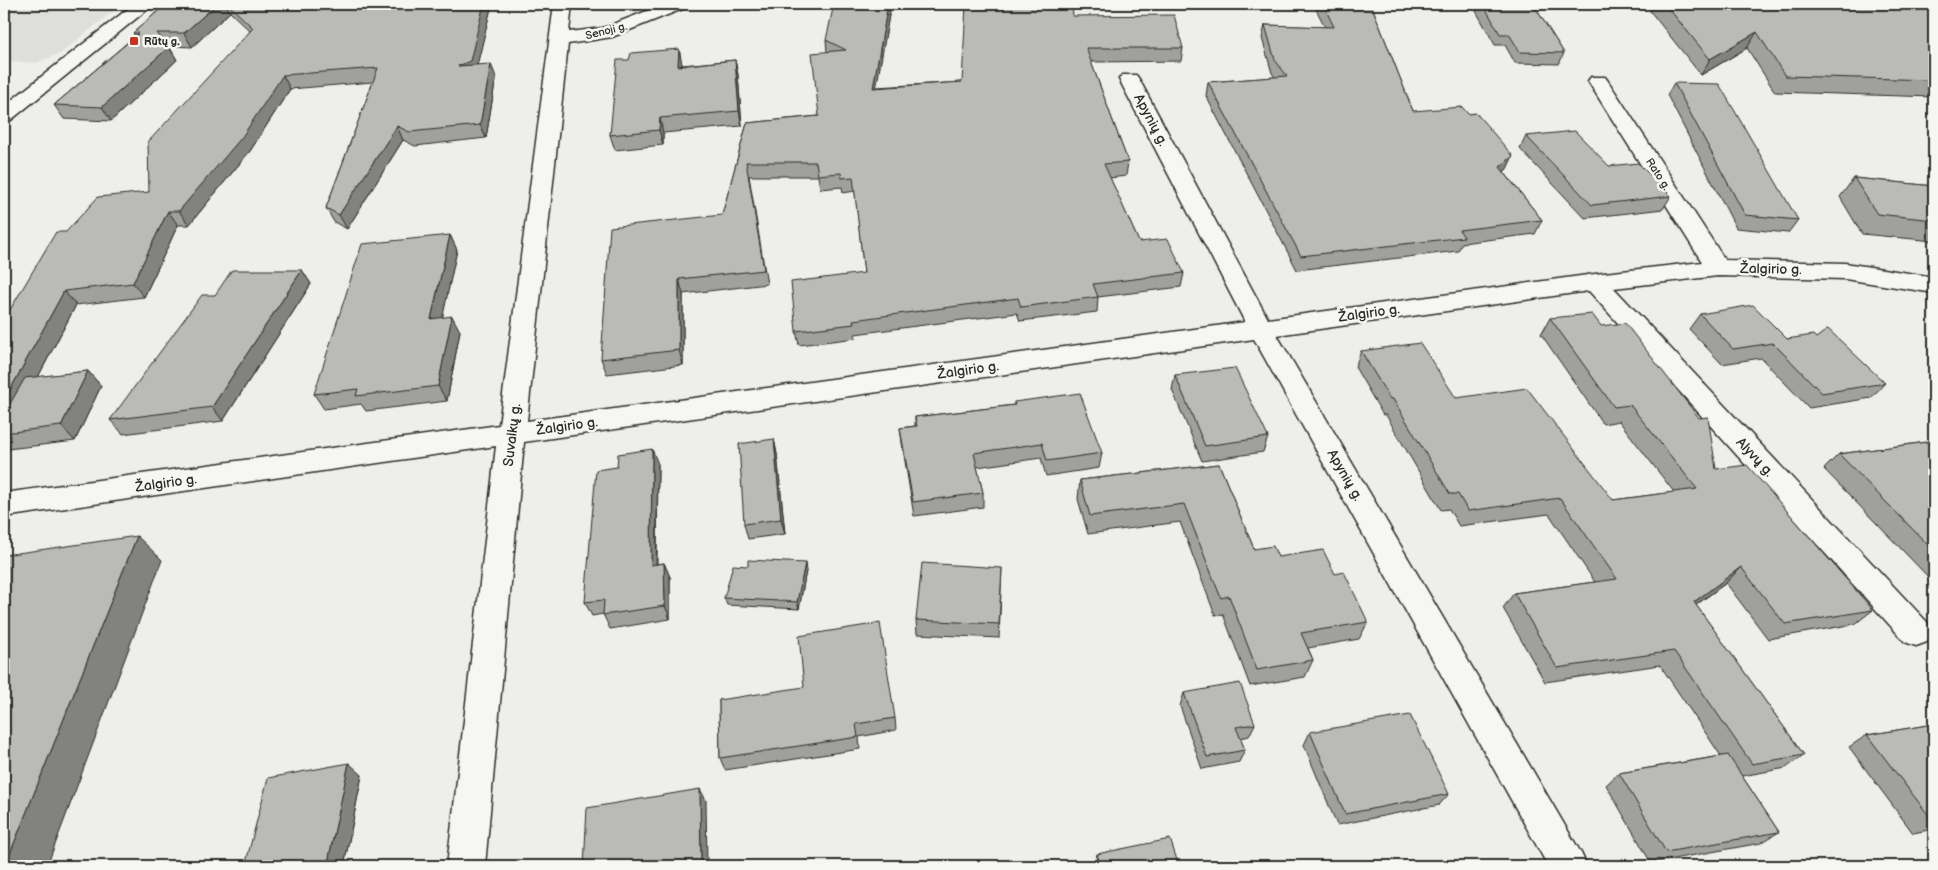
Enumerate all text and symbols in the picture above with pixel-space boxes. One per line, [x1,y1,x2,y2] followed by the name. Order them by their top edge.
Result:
[584,20,628,42] street label: Senoji g.
[128,35,140,47] marker: Rūtų g.
[144,35,180,48] place label: Rūtų g.
[1130,91,1172,149] street label: Apynių g.
[1643,156,1673,192] street label: Rato g.
[1739,259,1802,278] street label: Žalgirio g.
[1336,299,1401,326] street label: Žalgirio g.
[935,356,1000,383] street label: Žalgirio g.
[500,402,524,468] street label: Suvalkų g.
[534,412,599,439] street label: Žalgirio g.
[1733,434,1778,480] street label: Alyvų g.
[1323,446,1367,504] street label: Apynių g.
[133,469,198,496] street label: Žalgirio g.

